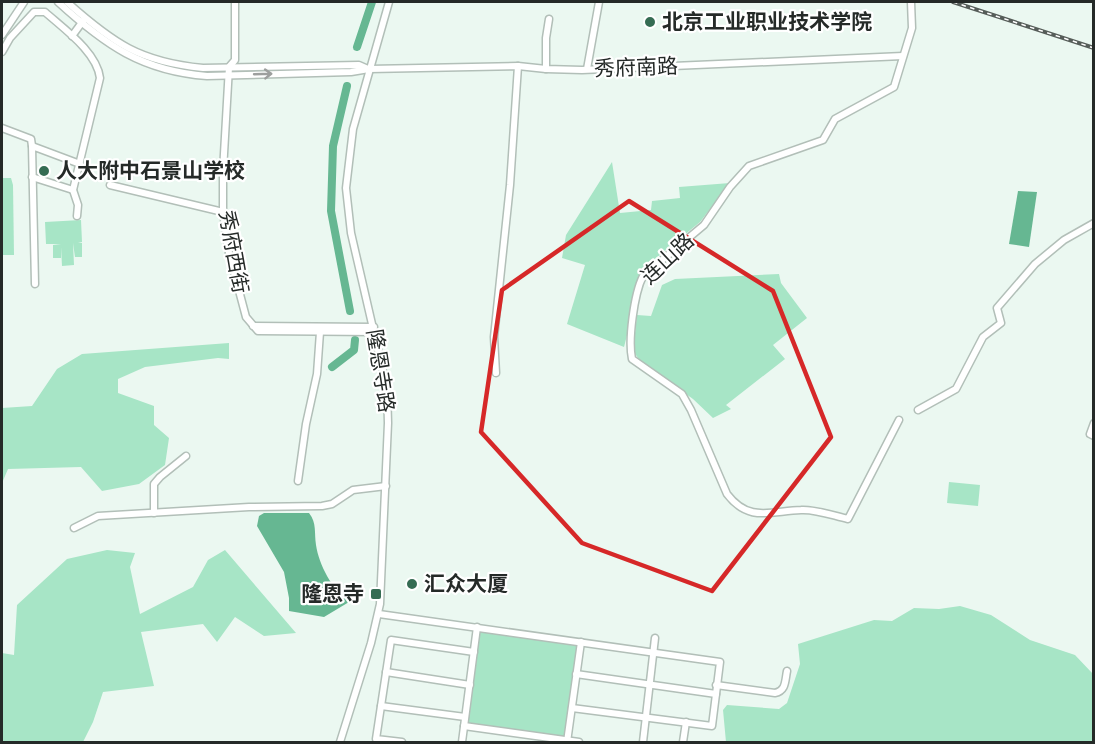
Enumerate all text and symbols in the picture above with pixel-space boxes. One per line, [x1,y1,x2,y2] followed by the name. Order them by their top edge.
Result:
[662,10,872,33] place label: 北京工业职业技术学院
[643,15,657,29] marker: 北京工业职业技术学院
[594,55,678,80] street label: 秀府南路
[252,69,272,80] one-way arrow
[56,159,245,182] place label: 人大附中石景山学校
[37,164,51,178] marker: 人大附中石景山学校
[215,209,252,295] street label: 秀府西街
[637,229,698,288] street label: 连山路
[363,328,398,414] street label: 隆恩寺路
[424,572,508,595] place label: 汇众大厦
[405,577,419,591] marker: 汇众大厦
[301,582,364,605] place label: 隆恩寺
[369,587,383,601] marker: 隆恩寺

